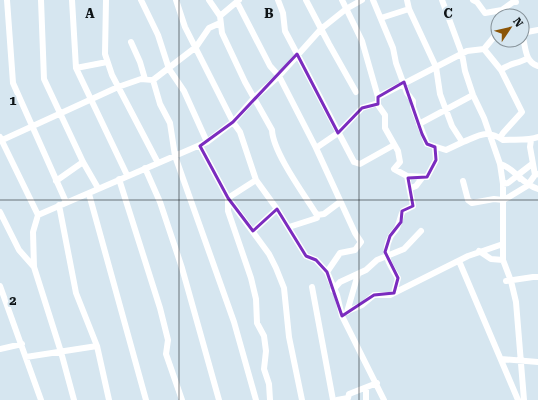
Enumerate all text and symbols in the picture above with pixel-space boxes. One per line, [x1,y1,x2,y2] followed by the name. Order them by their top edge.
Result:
[85,6,95,21] text: A
[264,6,274,21] text: B
[443,6,453,21] text: C
[490,8,530,48] north arrow
[510,15,526,30] text: N
[9,93,17,108] text: 1
[9,293,17,308] text: 2

